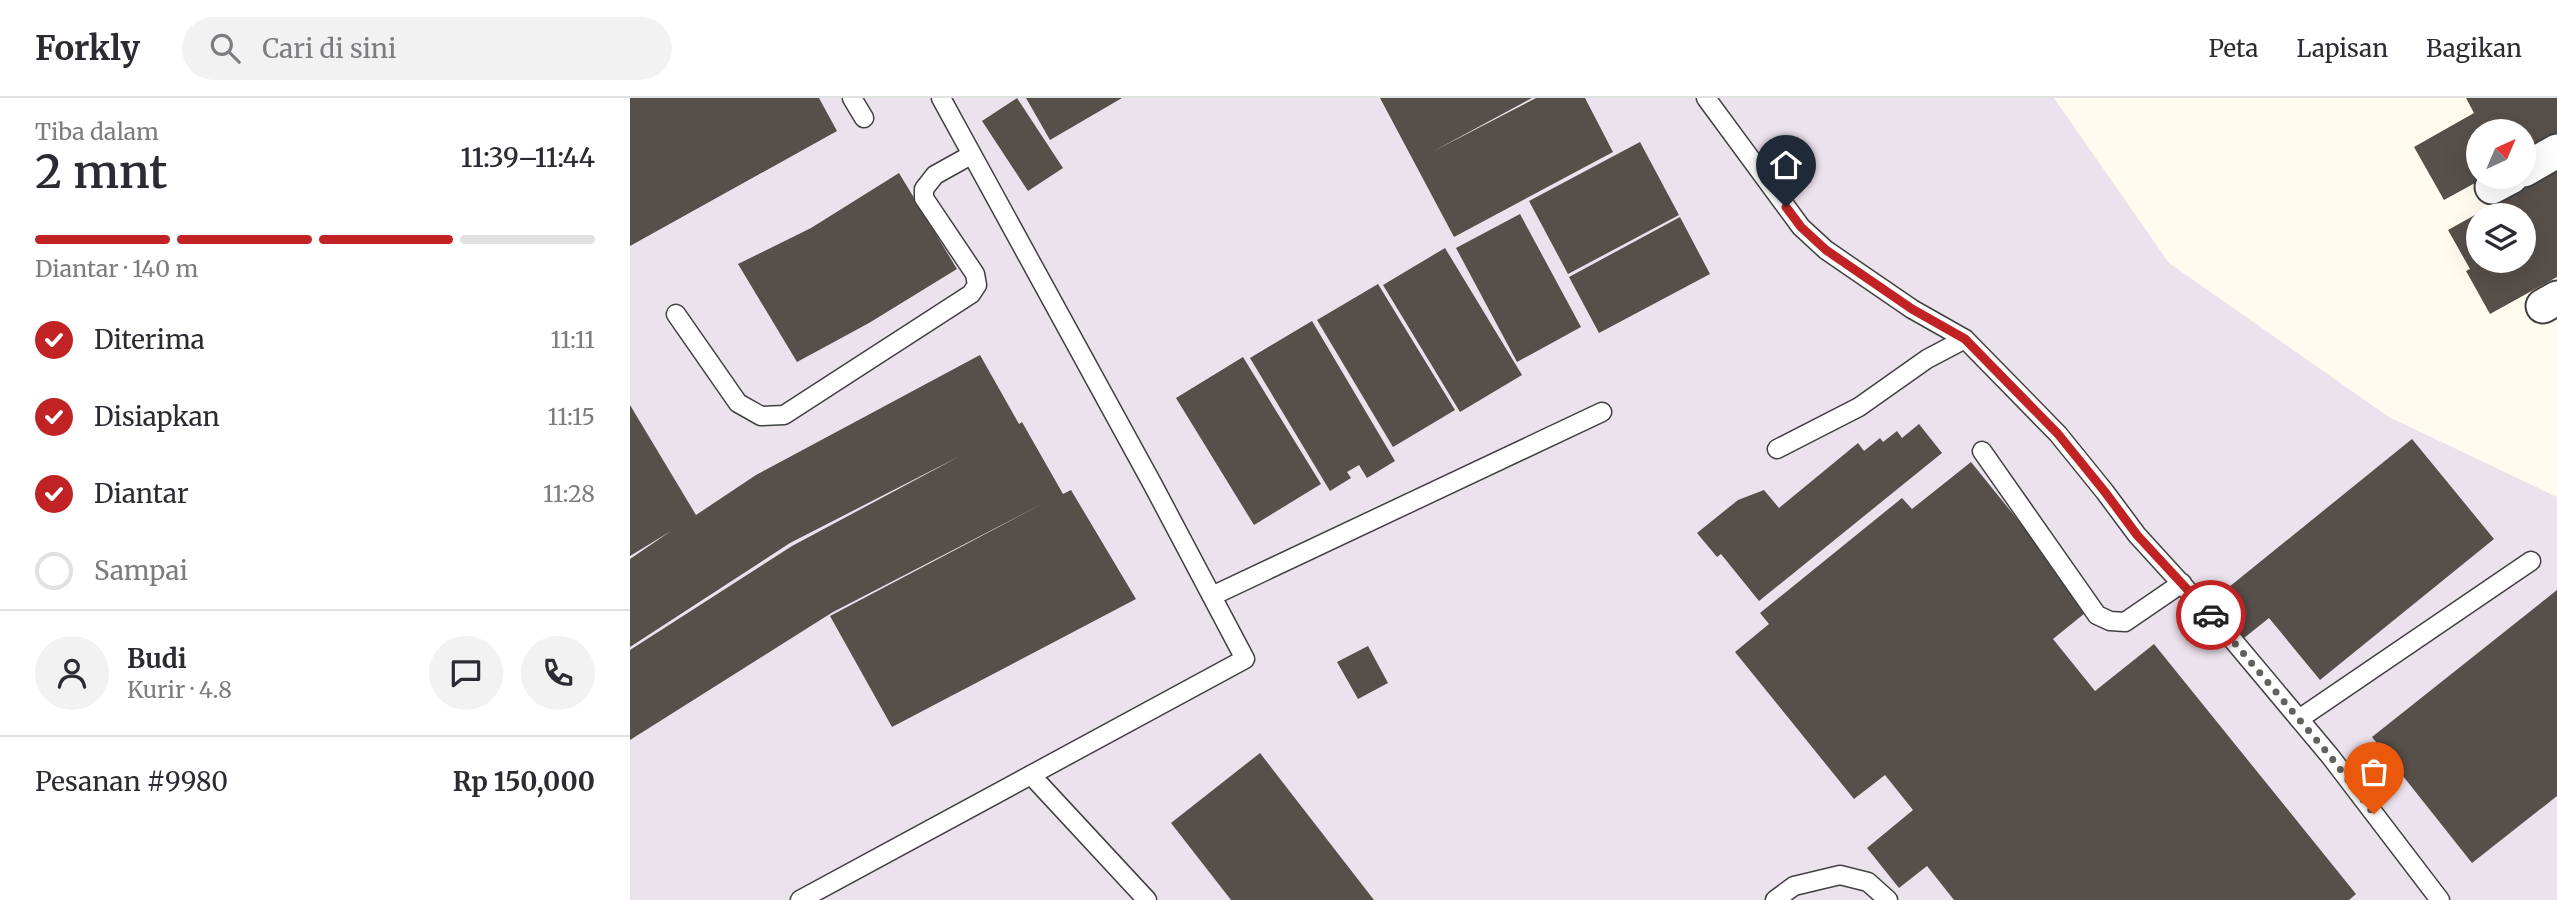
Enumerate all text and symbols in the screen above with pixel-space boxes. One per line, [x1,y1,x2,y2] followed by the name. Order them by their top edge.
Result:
[182,17,672,80] search box
[35,28,140,69] text: Forkly
[206,29,244,67] icon: search
[262,32,397,65] text: Cari di sini
[2208,33,2258,64] text: Peta
[2296,33,2388,64] text: Lapisan
[2426,33,2522,64] text: Bagikan
[35,117,159,146] text: Tiba dalam
[2466,119,2536,189] north arrow
[2466,119,2536,273] map controls
[1756,135,1816,207] pin
[461,141,595,174] text: 11:39–11:44
[35,143,167,201] text: 2 mnt
[1767,146,1805,184] icon: home
[2466,203,2536,273] button: layers
[35,254,198,283] text: Diantar · 140 m
[35,321,73,359] icon: check
[94,323,205,356] text: Diterima
[551,325,595,354] text: 11:11
[35,398,73,436] icon: check
[94,400,220,433] text: Disiapkan
[548,402,595,431] text: 11:15
[35,475,73,513] icon: check
[94,477,189,510] text: Diantar
[543,479,595,508] text: 11:28
[94,554,188,587] text: Sampai
[2176,580,2246,650] courier
[2192,596,2230,634] icon: car
[35,636,109,710] button: person
[429,636,503,710] button: chat
[521,636,595,710] button: phone
[127,642,187,675] text: Budi
[127,675,232,704] text: Kurir · 4.8
[2344,742,2404,814] pin
[2355,753,2393,791] icon: bag
[35,765,228,798] text: Pesanan #9980
[453,765,595,798] text: Rp 150,000

